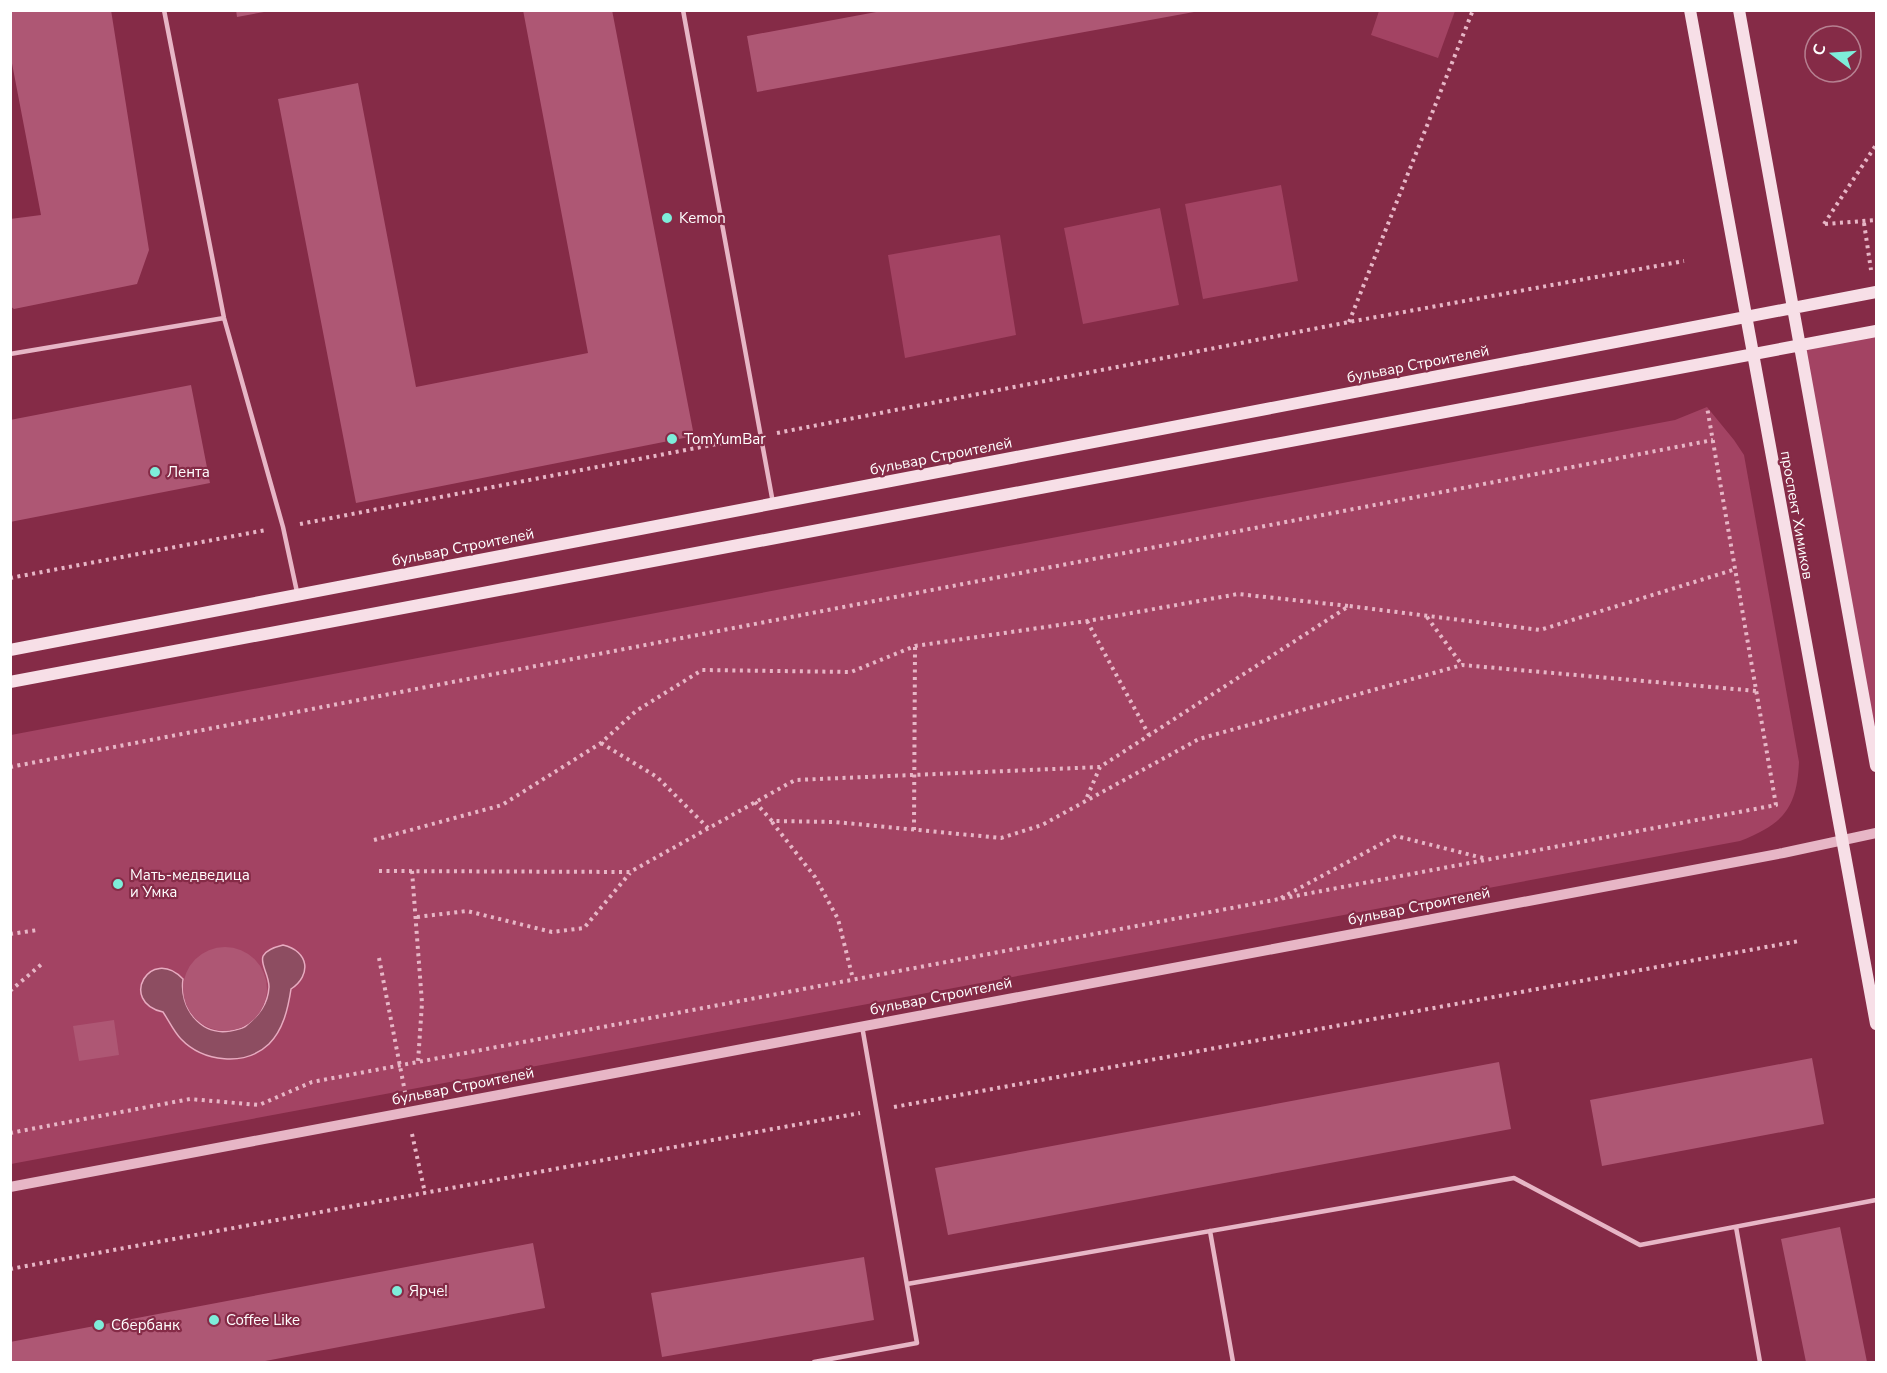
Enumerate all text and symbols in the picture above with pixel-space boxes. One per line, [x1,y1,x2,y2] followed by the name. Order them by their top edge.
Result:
[1803,24,1863,84] north arrow
[1808,41,1832,58] text: С
[679,208,726,228] place label: Kemon
[660,211,674,225] marker: Kemon
[1345,340,1491,388] street label: бульвар Строителей
[684,429,766,449] place label: TomYumBar
[665,432,679,446] marker: TomYumBar
[868,432,1014,480] street label: бульвар Строителей
[1776,449,1818,581] street label: проспект Химиков
[167,462,210,482] place label: Лента
[148,465,162,479] marker: Лента
[390,523,536,571] street label: бульвар Строителей
[130,865,250,902] place label: Мать-медведица и Умка
[111,877,125,891] marker: Мать-медведица и Умка
[1346,882,1492,930] street label: бульвар Строителей
[868,972,1014,1020] street label: бульвар Строителей
[390,1062,536,1110] street label: бульвар Строителей
[409,1281,448,1301] place label: Ярче!
[390,1284,404,1298] marker: Ярче!
[226,1310,300,1330] place label: Coffee Like
[207,1313,221,1327] marker: Coffee Like
[111,1315,180,1335] place label: Сбербанк
[92,1318,106,1332] marker: Сбербанк

